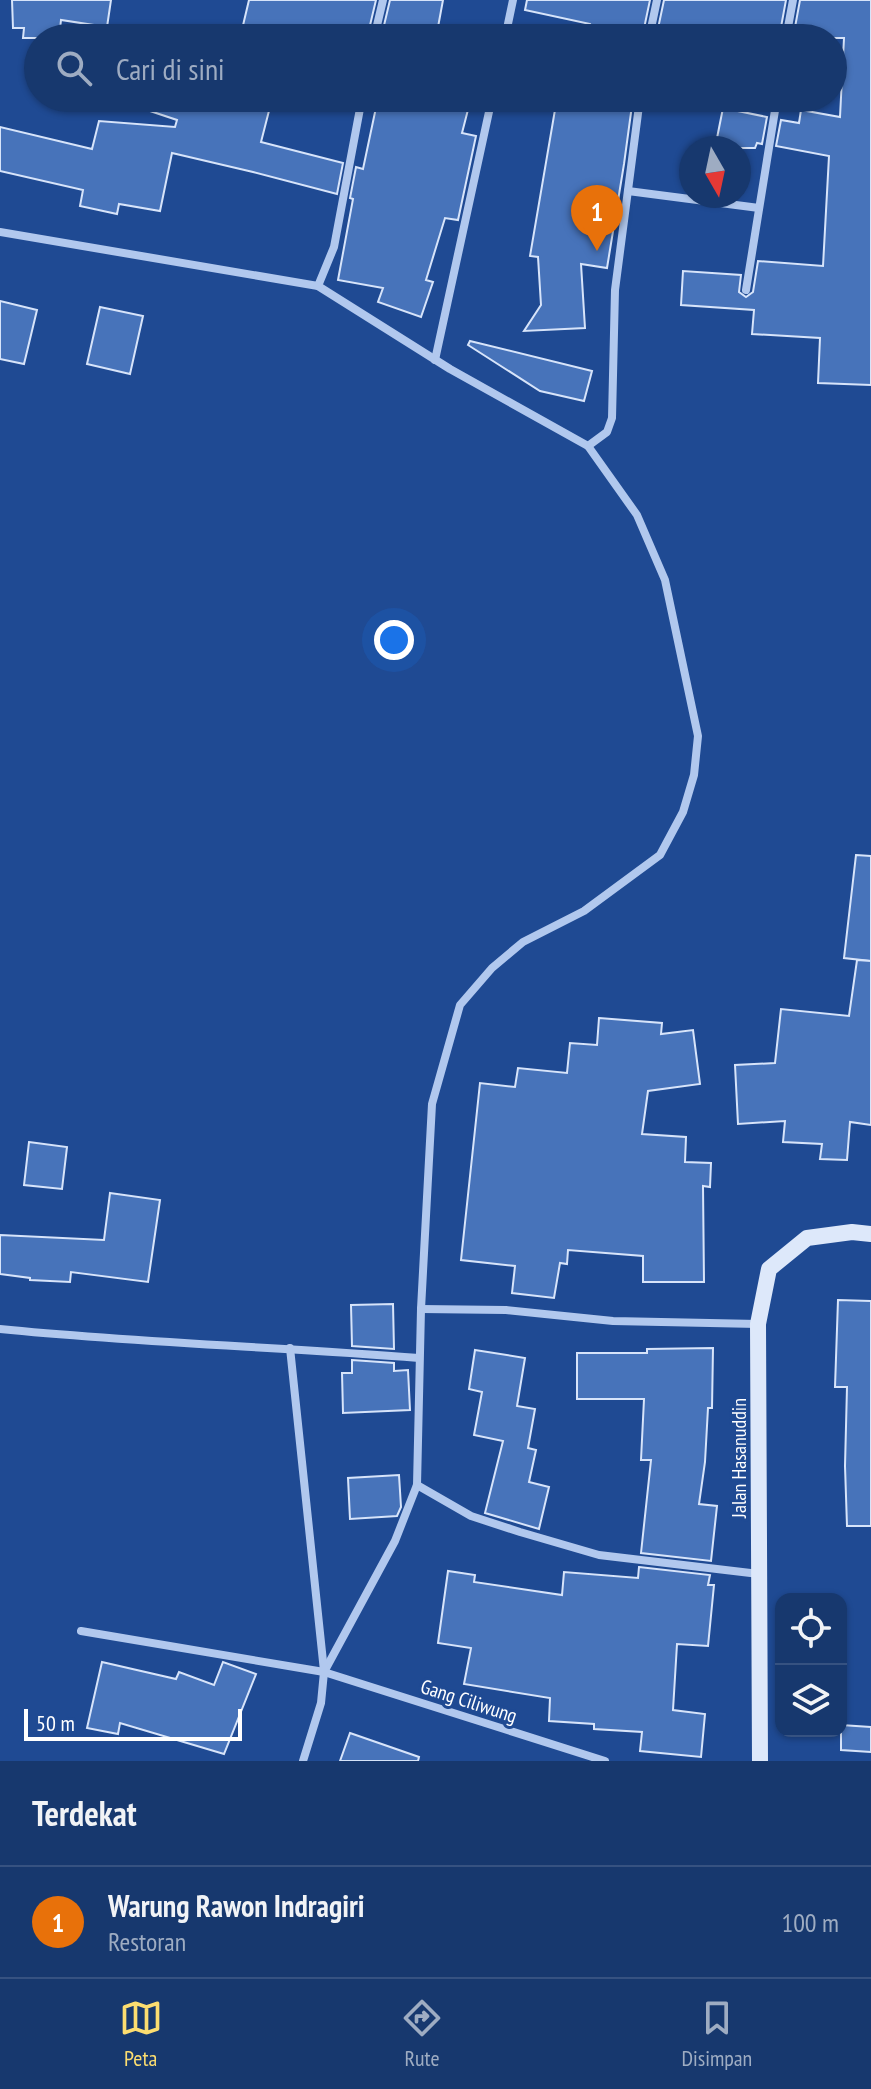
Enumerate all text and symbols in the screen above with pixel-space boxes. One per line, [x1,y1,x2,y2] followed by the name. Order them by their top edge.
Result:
[24,24,847,112] search box
[52,46,96,90] icon: search
[116,49,225,88] text: Cari di sini
[679,136,751,208] north arrow
[571,185,623,251] pin: 1
[374,620,414,660] your location
[726,1398,752,1519] street label: Jalan Hasanuddin
[775,1593,847,1737] map controls
[775,1593,847,1665] button: locate
[775,1665,847,1737] button: layers
[417,1673,521,1729] street label: Gang Ciliwung
[24,1705,242,1741] scale bar
[36,1709,75,1737] text: 50 m
[32,1791,137,1835] text: Terdekat
[108,1886,365,1925] text: Warung Rawon Indragiri
[52,1906,64,1939] text: 1
[781,1906,839,1939] text: 100 m
[108,1925,186,1958] text: Restoran
[119,1996,163,2072] tab: Peta
[400,1996,444,2072] tab: Rute
[681,1996,752,2072] tab: Disimpan

